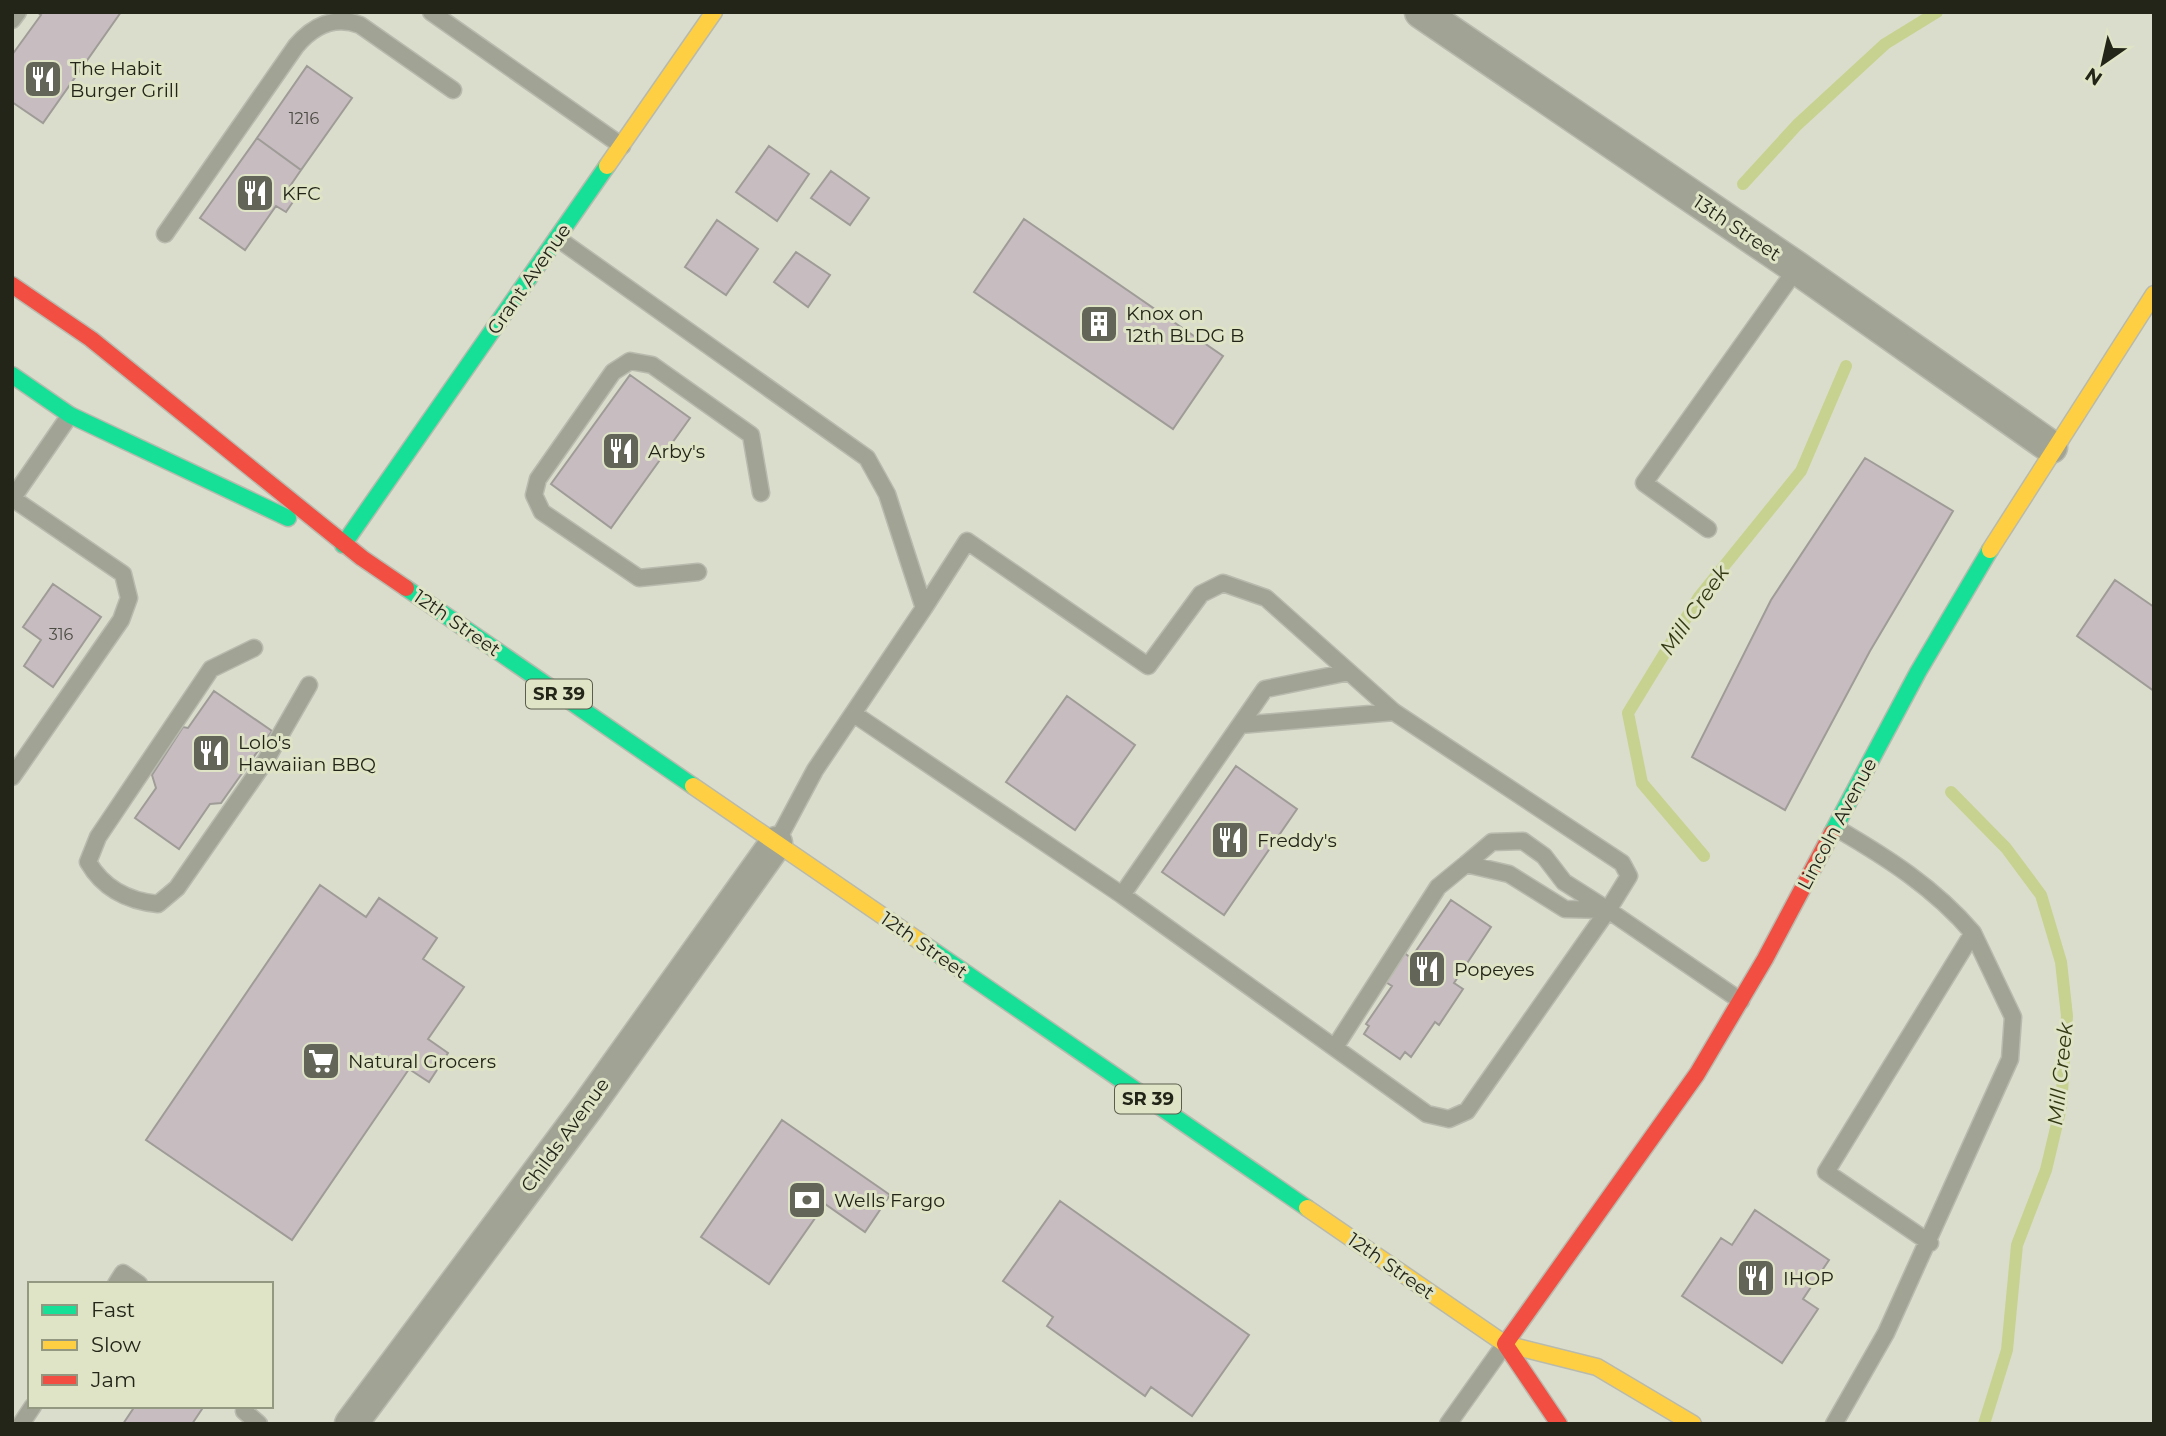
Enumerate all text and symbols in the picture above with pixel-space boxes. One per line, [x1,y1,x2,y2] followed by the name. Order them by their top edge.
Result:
[2068,28,2138,98] north arrow
[70,57,179,102] place label: The Habit Burger Grill
[22,58,64,100] restaurant icon: The Habit Burger Grill
[2081,63,2107,91] text: N
[289,109,319,128] house number: 1216
[234,172,276,214] restaurant icon: KFC
[282,182,321,205] place label: KFC
[1689,190,1785,266] street label: 13th Street
[482,219,576,339] street label: Grant Avenue
[1126,302,1244,347] place label: Knox on 12th BLDG B
[1078,303,1120,345] building icon: Knox on 12th BLDG B
[600,430,642,472] restaurant icon: Arby's
[648,440,705,463] place label: Arby's
[1654,559,1735,660] water label: Mill Creek
[409,585,505,661] street label: 12th Street
[49,625,74,644] house number: 316
[526,680,592,708] road number: SR 39
[238,731,376,776] place label: Lolo's Hawaiian BBQ
[190,732,232,774] restaurant icon: Lolo's Hawaiian BBQ
[1793,754,1881,894] street label: Lincoln Avenue
[1209,819,1251,861] restaurant icon: Freddy's
[1257,829,1337,852] place label: Freddy's
[876,907,972,983] street label: 12th Street
[1406,948,1448,990] restaurant icon: Popeyes
[1454,958,1534,981] place label: Popeyes
[2042,1020,2078,1127] water label: Mill Creek
[300,1040,342,1082] supermarket icon: Natural Grocers
[348,1050,496,1073] place label: Natural Grocers
[516,1073,614,1197] street label: Childs Avenue
[1115,1084,1181,1114] road number: SR 39
[786,1179,828,1221] bank icon: Wells Fargo
[834,1189,945,1212] place label: Wells Fargo
[1343,1228,1439,1304] street label: 12th Street
[1735,1257,1777,1299] restaurant icon: IHOP
[1783,1267,1834,1290] place label: IHOP
[28,1282,273,1408] legend
[91,1297,135,1322] text: Fast
[91,1332,141,1357] text: Slow
[90,1367,136,1392] text: Jam

